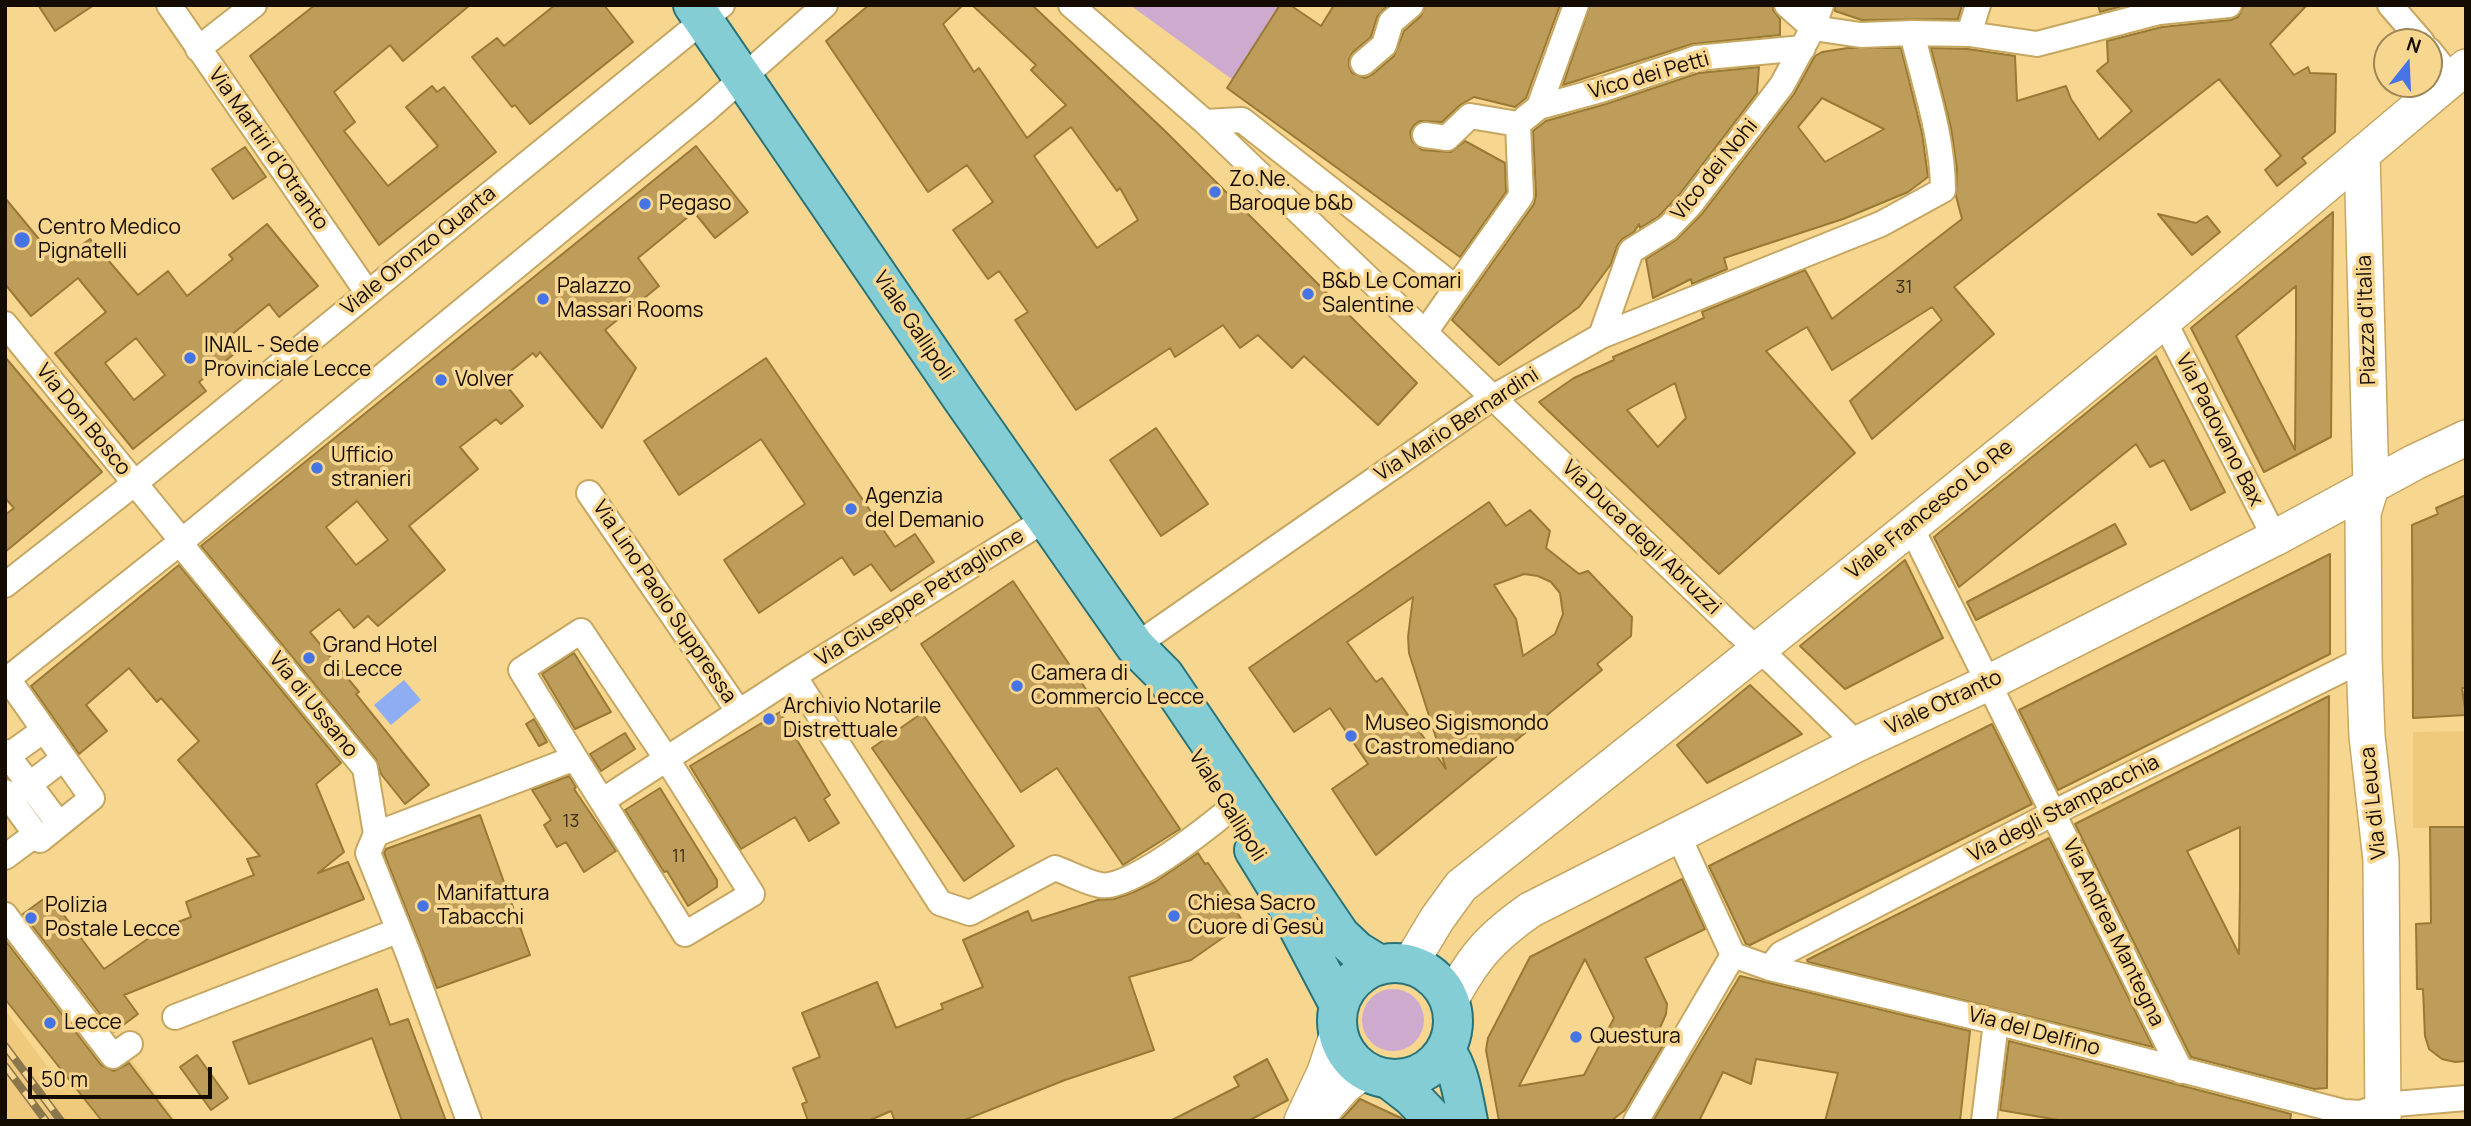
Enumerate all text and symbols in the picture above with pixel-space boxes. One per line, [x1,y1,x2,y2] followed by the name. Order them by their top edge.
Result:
[2373,28,2443,98] north arrow
[2403,30,2424,59] text: N
[1586,47,1712,105] street label: Vico dei Petti
[203,63,333,235] street label: Via Martiri d'Otranto
[1666,114,1764,226] street label: Vico dei Nohi
[1229,167,1353,217] place label: Zo.Ne. Baroque b&b
[337,181,501,321] street label: Viale Oronzo Quarta
[1207,184,1223,200] marker: Zo.Ne. Baroque b&b
[659,191,731,217] place label: Pegaso
[637,196,653,212] marker: Pegaso
[38,215,181,265] place label: Centro Medico Pignatelli
[12,230,32,250] marker: Centro Medico Pignatelli
[2352,255,2382,385] street label: Piazza d'Italia
[867,267,959,385] street label: Viale Gallipoli
[1322,269,1462,319] place label: B&b Le Comari Salentine
[557,274,704,324] place label: Palazzo Massari Rooms
[1896,277,1912,299] house number: 31
[1300,286,1316,302] marker: B&b Le Comari Salentine
[535,291,551,307] marker: Palazzo Massari Rooms
[204,333,371,383] place label: INAIL - Sede Provinciale Lecce
[182,350,198,366] marker: INAIL - Sede Provinciale Lecce
[2170,350,2268,510] street label: Via Padovano Bax
[30,359,136,481] street label: Via Don Bosco
[1370,363,1544,487] street label: Via Mario Bernardini
[455,367,514,393] place label: Volver
[433,372,449,388] marker: Volver
[1841,435,2019,585] street label: Viale Francesco Lo Re
[331,443,411,493] place label: Ufficio stranieri
[1556,456,1726,620] street label: Via Duca degli Abruzzi
[309,460,325,476] marker: Ufficio stranieri
[865,484,984,534] place label: Agenzia del Demanio
[587,496,741,708] street label: Via Lino Paolo Suppressa
[843,501,859,517] marker: Agenzia del Demanio
[811,523,1029,673] street label: Via Giuseppe Petraglione
[323,633,438,683] place label: Grand Hotel di Lecce
[263,647,363,763] street label: Via di Ussano
[301,650,317,666] marker: Grand Hotel di Lecce
[1031,661,1204,711] place label: Camera di Commercio Lecce
[1882,665,2006,741] street label: Viale Otranto
[1009,678,1025,694] marker: Camera di Commercio Lecce
[783,694,941,744] place label: Archivio Notarile Distrettuale
[761,711,777,727] marker: Archivio Notarile Distrettuale
[1365,711,1549,761] place label: Museo Sigismondo Castromediano
[1343,728,1359,744] marker: Museo Sigismondo Castromediano
[2356,745,2392,861] street label: Via di Leuca
[1183,746,1271,866] street label: Viale Gallipoli
[1964,750,2164,868] street label: Via degli Stampacchia
[563,811,579,833] house number: 13
[2057,835,2169,1031] street label: Via Andrea Mantegna
[672,846,686,868] house number: 11
[437,881,549,931] place label: Manifattura Tabacchi
[1188,891,1324,941] place label: Chiesa Sacro Cuore di Gesù
[45,893,180,943] place label: Polizia Postale Lecce
[415,898,431,914] marker: Manifattura Tabacchi
[1166,908,1182,924] marker: Chiesa Sacro Cuore di Gesù
[23,910,39,926] marker: Polizia Postale Lecce
[1965,1002,2103,1062] street label: Via del Delfino
[64,1010,122,1036] place label: Lecce
[42,1015,58,1031] marker: Lecce
[1590,1024,1681,1050] place label: Questura
[1568,1029,1584,1045] marker: Questura
[32,1052,215,1096] scale bar
[41,1065,88,1093] text: 50 m

